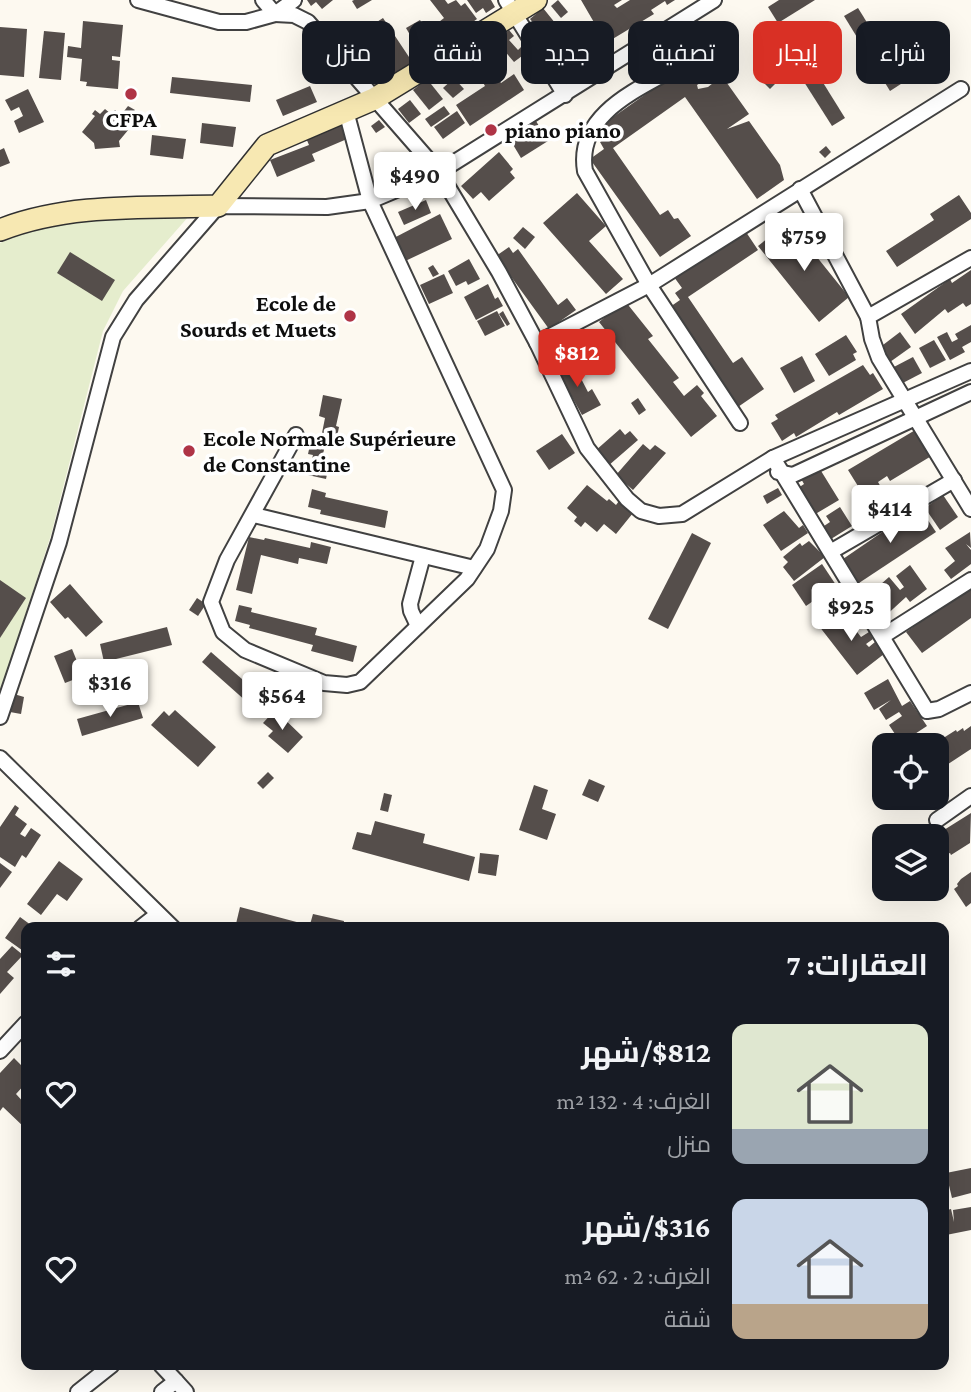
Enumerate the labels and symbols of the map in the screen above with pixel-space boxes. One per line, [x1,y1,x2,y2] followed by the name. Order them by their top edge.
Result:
[123,86,139,102] marker: CFPA
[105,106,157,132] place label: CFPA
[505,117,621,143] place label: piano piano
[483,122,499,138] marker: piano piano
[374,152,456,212] pin: $490
[763,214,845,273] pin: $759
[180,290,336,342] place label: Ecole de Sourds et Muets
[342,308,358,324] marker: Ecole de Sourds et Muets
[536,330,618,389] pin: $812
[203,425,456,477] place label: Ecole Normale Supérieure de Constantine
[181,443,197,459] marker: Ecole Normale Supérieure de Constantine
[849,486,931,545] pin: $414
[810,584,892,643] pin: $925
[69,660,151,719] pin: $316
[241,672,323,732] pin: $564

